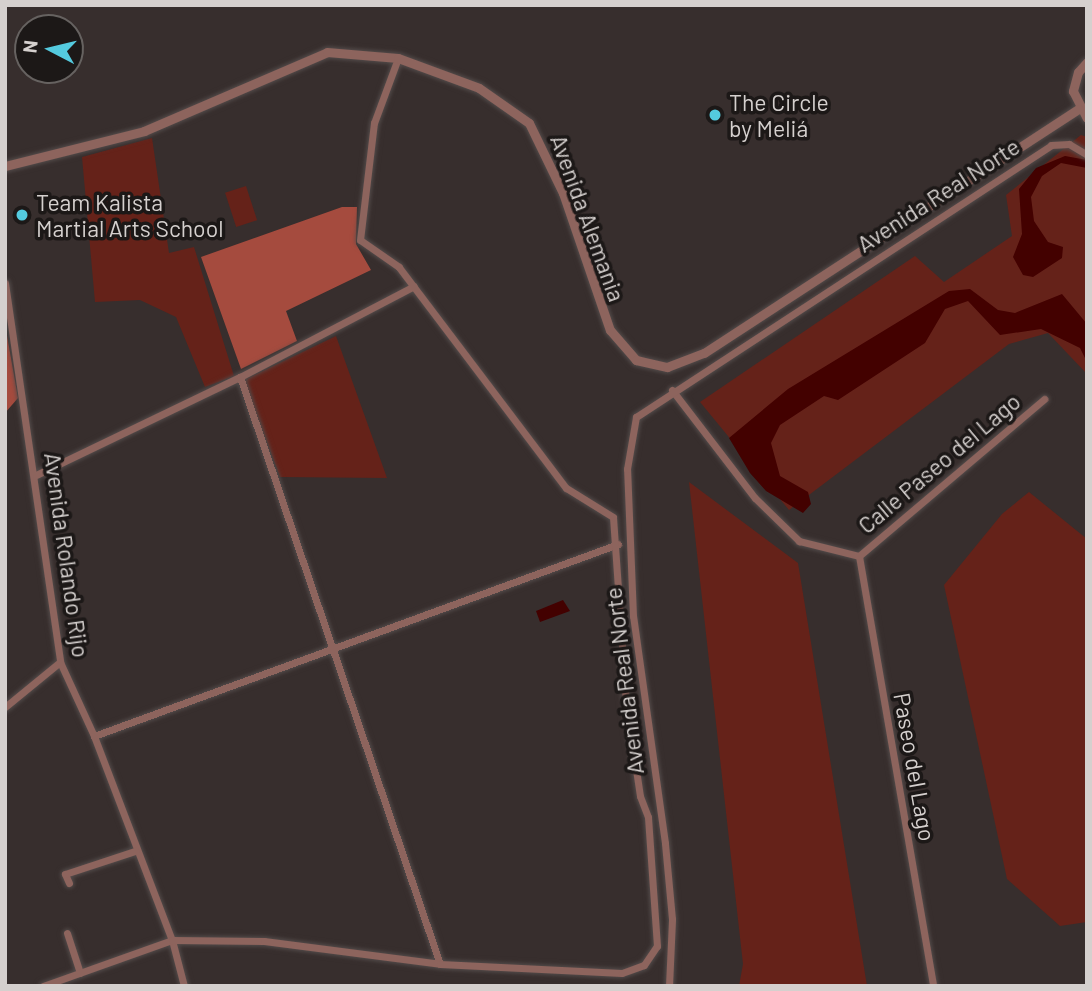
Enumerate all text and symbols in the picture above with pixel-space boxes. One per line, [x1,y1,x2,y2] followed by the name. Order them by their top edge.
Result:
[14,14,84,84] north arrow
[17,39,42,54] text: N
[729,88,829,142] place label: The Circle by Meliá
[707,107,723,123] marker: The Circle by Meliá
[545,131,631,305] street label: Avenida Alemania
[852,132,1024,258] street label: Avenida Real Norte
[36,188,223,242] place label: Team Kalista Martial Arts School
[14,207,30,223] marker: Team Kalista Martial Arts School
[852,387,1026,539] street label: Calle Paseo del Lago
[39,451,95,659] street label: Avenida Rolando Rijo
[599,586,649,776] street label: Avenida Real Norte
[888,691,942,843] street label: Paseo del Lago

